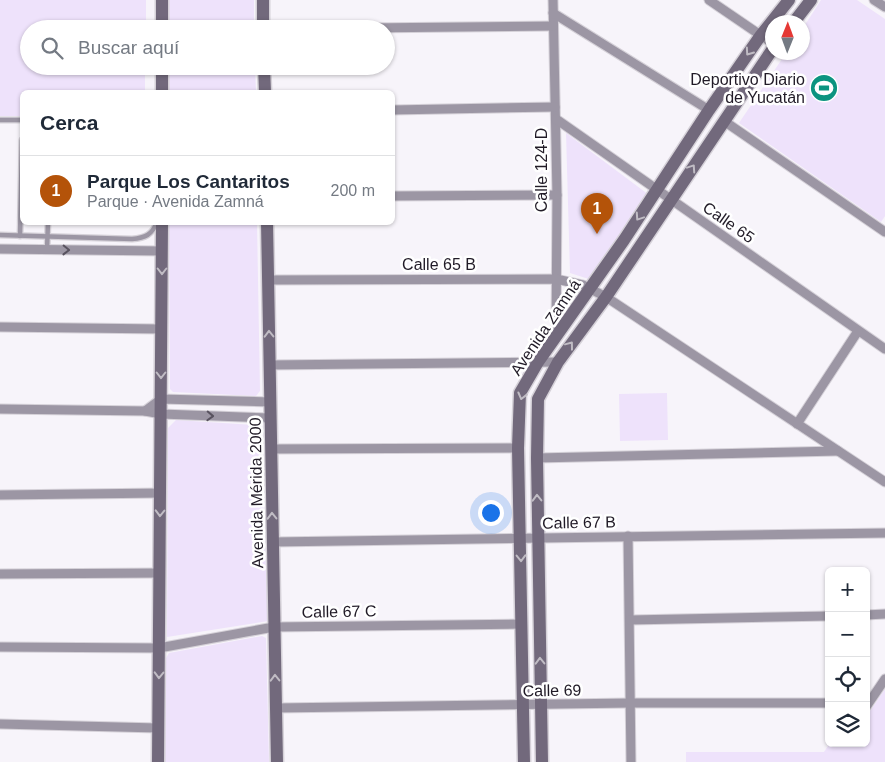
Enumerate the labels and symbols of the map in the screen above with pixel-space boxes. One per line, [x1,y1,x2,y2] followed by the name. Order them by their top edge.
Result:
[765,15,810,60] north arrow
[746,46,755,56] one-way arrow
[690,71,805,106] place label: Deportivo Diario de Yucatán
[809,73,839,103] sports icon: Deportivo Diario de Yucatán
[533,128,550,212] street label: Calle 124-D
[686,164,695,174] one-way arrow
[581,193,613,234] pin: 1
[700,199,758,246] street label: Calle 65
[636,211,645,220] one-way arrow
[62,245,70,255] one-way arrow
[402,256,476,273] street label: Calle 65 B
[157,268,167,275] one-way arrow
[507,276,584,378] street label: Avenida Zamná
[264,330,274,338] one-way arrow
[565,342,573,351] one-way arrow
[156,371,166,379] one-way arrow
[517,391,527,399] one-way arrow
[206,411,214,421] one-way arrow
[247,417,266,569] street label: Avenida Mérida 2000
[532,494,542,502] one-way arrow
[478,500,504,526] your location
[155,509,165,517] one-way arrow
[267,512,277,520] one-way arrow
[542,513,616,532] street label: Calle 67 B
[516,554,526,562] one-way arrow
[302,602,377,621] street label: Calle 67 C
[535,657,545,664] one-way arrow
[154,672,164,679] one-way arrow
[270,674,280,682] one-way arrow
[523,681,582,700] street label: Calle 69

